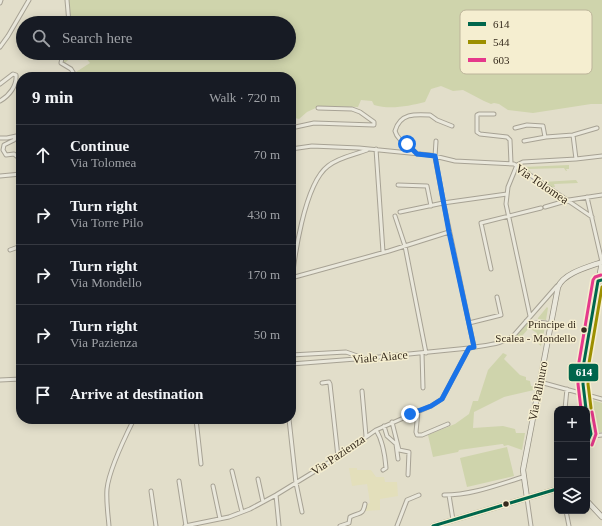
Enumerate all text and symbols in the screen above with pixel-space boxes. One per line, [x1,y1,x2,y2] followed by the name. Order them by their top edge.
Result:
[460,10,592,74] legend
[16,16,296,60] search box
[493,18,510,30] text: 614
[30,27,52,49] icon: search
[62,30,132,46] text: Search here
[493,36,510,48] text: 544
[493,54,510,66] text: 603
[32,88,73,107] text: 9 min
[209,90,280,105] text: Walk · 720 m
[398,135,416,153] route start
[70,138,129,154] text: Continue
[32,144,54,166] icon: ahead
[254,147,280,162] text: 70 m
[70,155,136,170] text: Via Tolomea
[513,161,572,207] street label: Via Tolomea
[70,198,137,214] text: Turn right
[32,204,54,226] icon: right
[247,207,280,222] text: 430 m
[70,215,143,230] text: Via Torre Pilo
[70,258,137,274] text: Turn right
[32,264,54,286] icon: right
[247,267,280,282] text: 170 m
[70,275,142,290] text: Via Mondello
[70,318,137,334] text: Turn right
[495,318,576,344] place label: Principe di Scalea - Mondello
[32,324,54,346] icon: right
[579,325,589,335] marker: Principe di Scalea - Mondello
[254,327,280,342] text: 50 m
[70,335,137,350] text: Via Pazienza
[352,348,408,366] street label: Viale Aiace
[525,360,551,422] street label: Via Palinuro
[568,363,599,382] line badge: 614
[576,366,593,378] text: 614
[32,384,54,406] icon: arrive
[70,386,203,402] text: Arrive at destination
[401,405,419,423] route end
[554,406,590,514] map controls
[554,406,590,442] button: +
[308,431,368,478] street label: Via Pazienza
[554,442,590,478] button: −
[554,478,590,514] button: layers
[501,499,511,509] unlabelled marker

